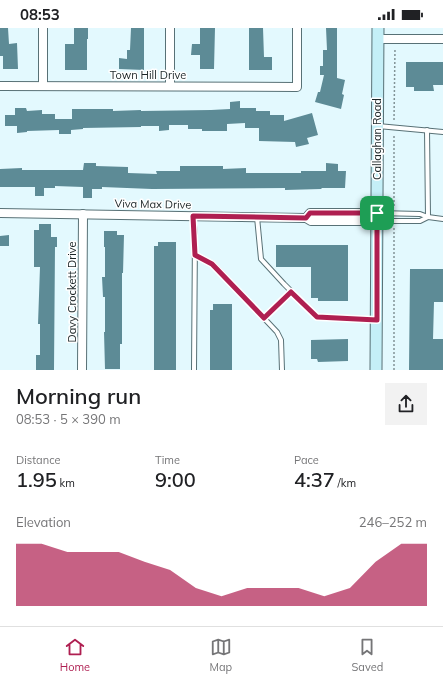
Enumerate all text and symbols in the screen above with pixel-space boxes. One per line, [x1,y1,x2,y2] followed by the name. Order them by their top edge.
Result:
[20,5,60,24] text: 08:53
[110,68,186,82] street label: Town Hill Drive
[370,98,384,180] street label: Callaghan Road
[114,196,192,212] street label: Viva Max Drive
[360,196,394,230] pin
[366,202,388,224] icon: arrive
[65,241,79,343] street label: Davy Crockett Drive
[16,382,141,410] text: Morning run
[385,383,427,425] button: share
[16,411,121,427] text: 08:53 · 5 × 390 m
[16,453,60,467] text: Distance
[155,453,180,467] text: Time
[294,453,319,467] text: Pace
[16,467,57,492] text: 1.95
[155,467,196,492] text: 9:00
[294,467,335,492] text: 4:37
[57,476,75,490] text: km
[335,476,356,490] text: /km
[16,514,71,530] text: Elevation
[359,514,427,530] text: 246–252 m
[60,636,90,674] tab: Home
[209,636,232,674] tab: Map
[352,636,383,674] tab: Saved

